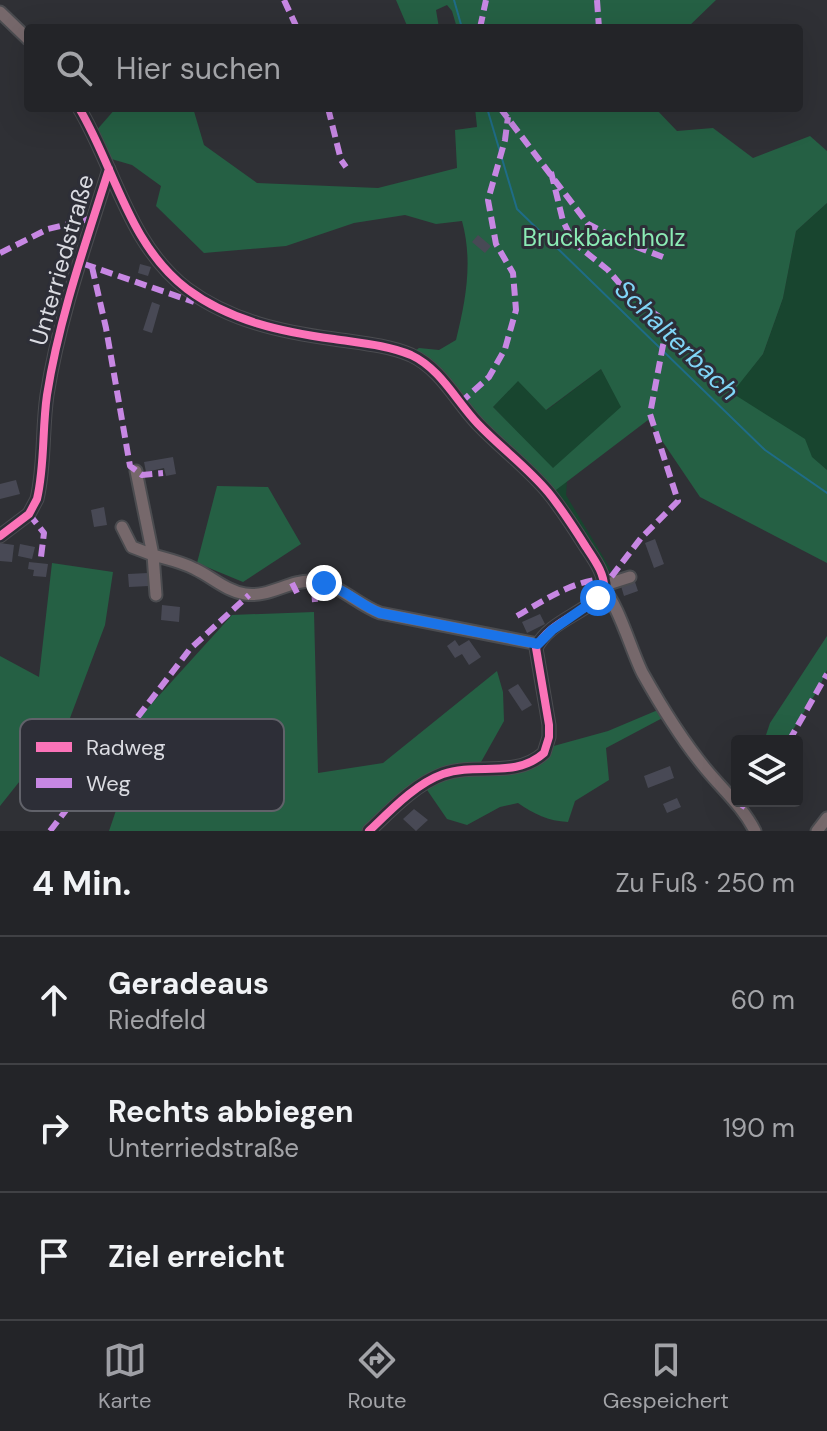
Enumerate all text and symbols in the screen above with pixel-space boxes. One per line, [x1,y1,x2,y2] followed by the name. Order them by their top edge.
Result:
[24,24,803,112] search box
[52,46,96,90] icon: search
[116,49,281,88] text: Hier suchen
[22,171,101,349] street label: Unterriedstraße
[523,222,685,253] park label: Bruckbachholz
[608,272,746,408] water label: Schalterbach
[306,565,342,601] route end
[580,580,616,616] route start
[20,719,284,811] legend
[86,733,166,762] text: Radweg
[731,735,803,807] map controls
[731,735,803,807] button: layers
[86,769,131,798] text: Weg
[32,861,131,906] text: 4 Min.
[615,866,795,900] text: Zu Fuß · 250 m
[108,964,269,1003] text: Geradeaus
[32,978,76,1022] icon: ahead
[731,983,795,1017] text: 60 m
[108,1003,206,1037] text: Riedfeld
[108,1092,353,1131] text: Rechts abbiegen
[32,1106,76,1150] icon: right
[723,1111,795,1145] text: 190 m
[108,1131,299,1165] text: Unterriedstraße
[32,1234,76,1278] icon: arrive
[108,1237,285,1276] text: Ziel erreicht
[98,1338,151,1415] tab: Karte
[348,1338,406,1415] tab: Route
[603,1338,729,1415] tab: Gespeichert

